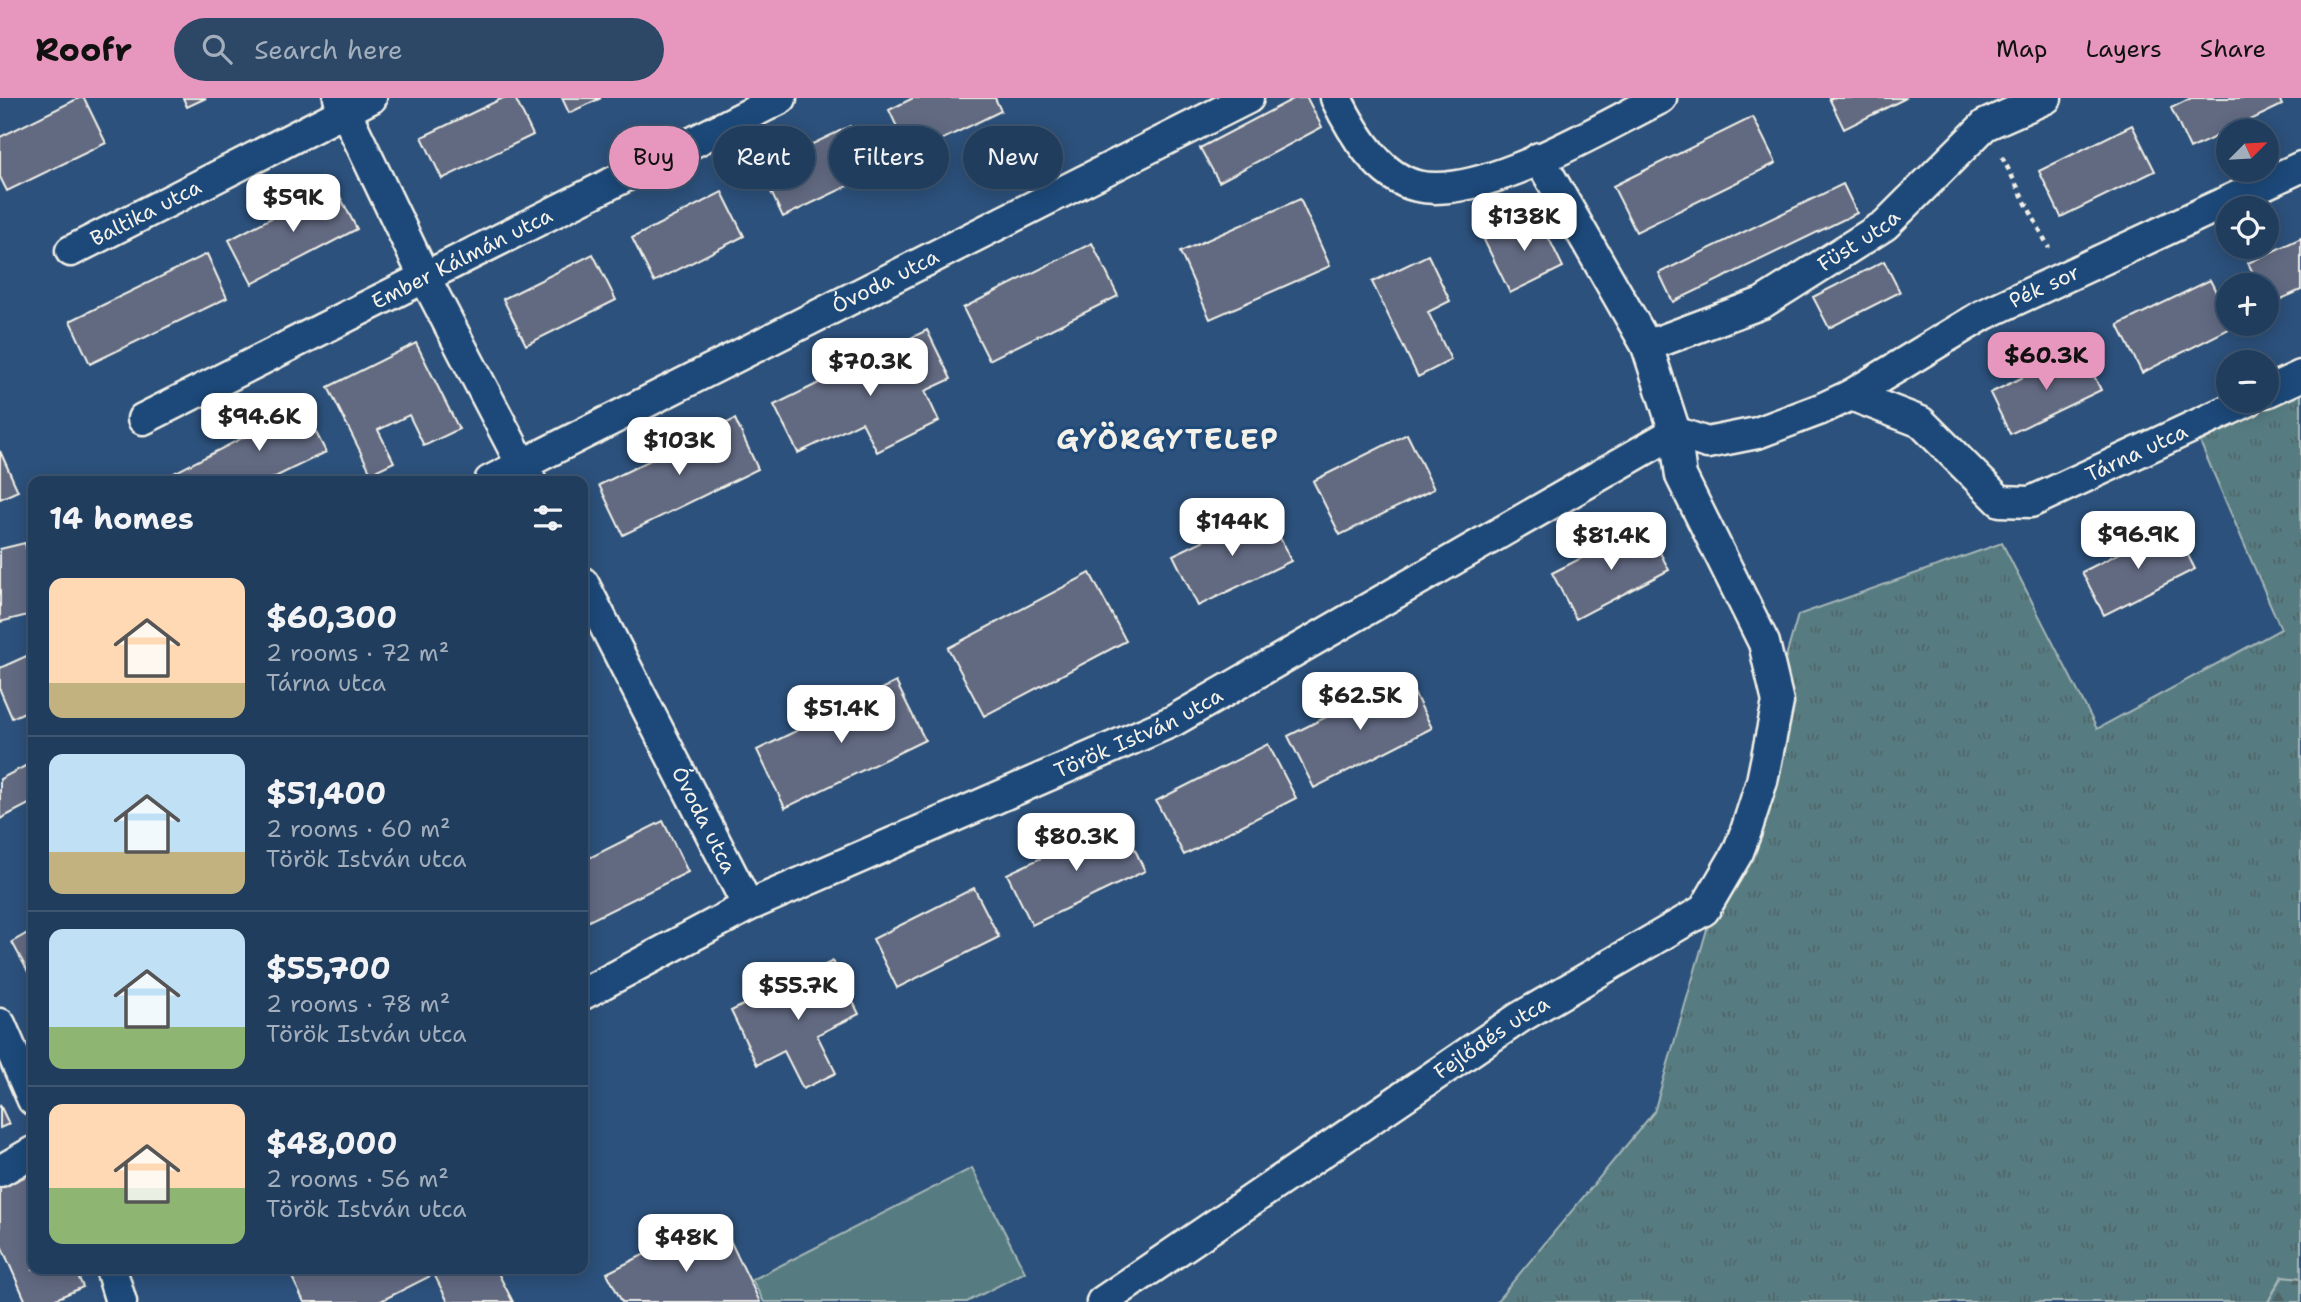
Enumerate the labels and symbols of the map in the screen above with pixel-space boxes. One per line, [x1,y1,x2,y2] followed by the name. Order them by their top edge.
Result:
[2216,119,2278,182] north arrow
[86,173,206,253] street label: Baltika utca
[252,174,334,234] pin: $59K
[1475,194,1573,253] pin: $138K
[367,201,557,316] street label: Ember Kálmán utca
[1812,204,1906,278] street label: Füst utca
[827,242,944,320] street label: Óvoda utca
[2004,258,2084,315] street label: Pék sor
[1989,332,2103,392] pin: $60.3K
[813,338,927,398] pin: $70.3K
[202,394,316,453] pin: $94.6K
[2081,417,2192,489] street label: Tárna utca
[630,418,728,477] pin: $103K
[1056,420,1280,458] district label: GYÖRGYTELEP
[1183,498,1281,558] pin: $144K
[1554,512,1668,572] pin: $81.4K
[2081,512,2195,571] pin: $96.9K
[1303,672,1417,732] pin: $62.5K
[1050,681,1228,785] street label: Török István utca
[784,686,898,745] pin: $51.4K
[665,761,743,878] street label: Óvoda utca
[1019,814,1133,873] pin: $80.3K
[741,962,855,1022] pin: $55.7K
[1429,989,1554,1086] street label: Fejlődés utca
[645,1214,727,1274] pin: $48K

